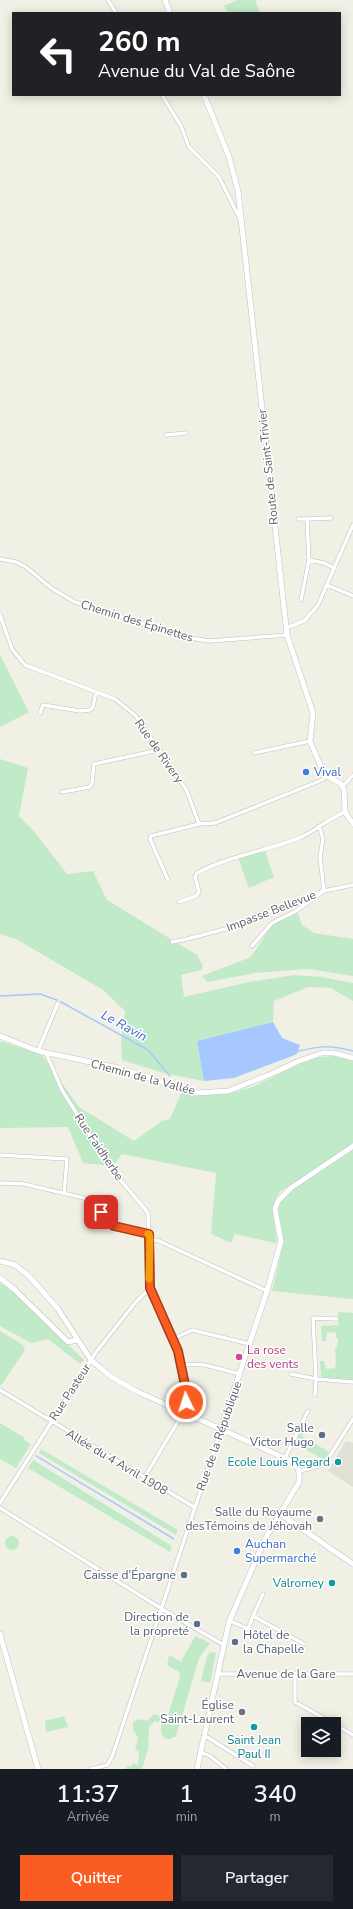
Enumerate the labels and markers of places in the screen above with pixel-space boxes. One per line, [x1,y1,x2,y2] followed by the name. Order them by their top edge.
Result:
[313,764,341,780] place label: Vival
[301,767,311,777] marker: Vival
[84,1195,118,1229] pin
[247,1342,299,1372] place label: La rose des vents
[234,1352,244,1362] marker: La rose des vents
[249,1420,314,1450] place label: Salle Victor Hugo
[317,1430,327,1440] marker: Salle Victor Hugo
[228,1454,330,1470] place label: Ecole Louis Regard
[333,1457,343,1467] marker: Ecole Louis Regard
[185,1504,312,1534] place label: Salle du Royaume desTémoins de Jéhovah
[315,1514,325,1524] marker: Salle du Royaume desTémoins de Jéhovah
[245,1536,316,1566] place label: Auchan Supermarché
[232,1546,242,1556] marker: Auchan Supermarché
[84,1567,176,1583] place label: Caisse d'Épargne
[179,1570,189,1580] marker: Caisse d'Épargne
[272,1575,325,1591] place label: Valromey
[327,1578,337,1588] marker: Valromey
[124,1609,189,1639] place label: Direction de la propreté
[192,1619,202,1629] marker: Direction de la propreté
[243,1627,304,1657] place label: Hôtel de la Chapelle
[230,1637,240,1647] marker: Hôtel de la Chapelle
[160,1697,235,1727] place label: Église Saint-Laurent
[237,1707,247,1717] marker: Église Saint-Laurent
[249,1722,259,1732] marker: Saint Jean Paul II
[227,1732,281,1762] place label: Saint Jean Paul II

